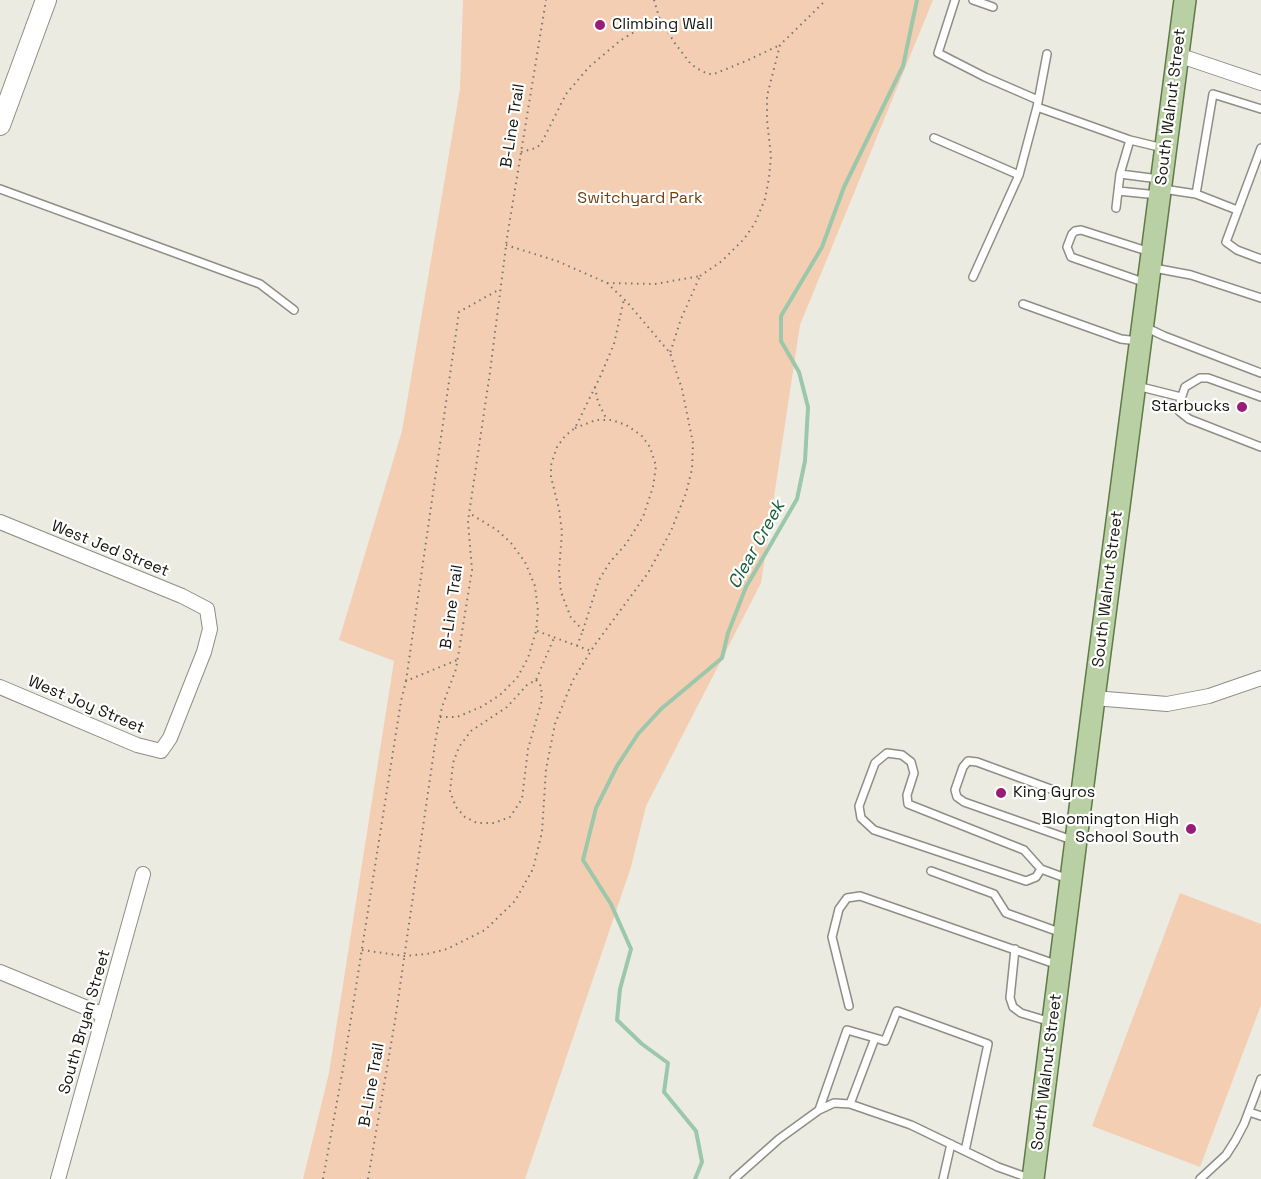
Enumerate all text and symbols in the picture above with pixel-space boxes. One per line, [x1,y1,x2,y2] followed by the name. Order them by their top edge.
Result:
[612,15,713,35] place label: Climbing Wall
[593,18,607,32] marker: Climbing Wall
[1152,28,1190,186] street label: South Walnut Street
[497,83,529,169] street label: B-Line Trail
[577,189,703,209] park label: Switchyard Park
[1151,397,1230,417] place label: Starbucks
[1235,400,1249,414] marker: Starbucks
[724,497,790,593] water label: Clear Creek
[1089,510,1127,668] street label: South Walnut Street
[49,517,171,581] street label: West Jed Street
[437,564,467,650] street label: B-Line Trail
[25,672,147,738] street label: West Joy Street
[1013,783,1095,803] place label: King Gyros
[994,786,1008,800] marker: King Gyros
[1042,810,1179,848] place label: Bloomington High School South
[1184,822,1198,836] marker: Bloomington High School South
[55,948,115,1096] street label: South Bryan Street
[1028,993,1066,1151] street label: South Walnut Street
[355,1042,389,1128] street label: B-Line Trail

